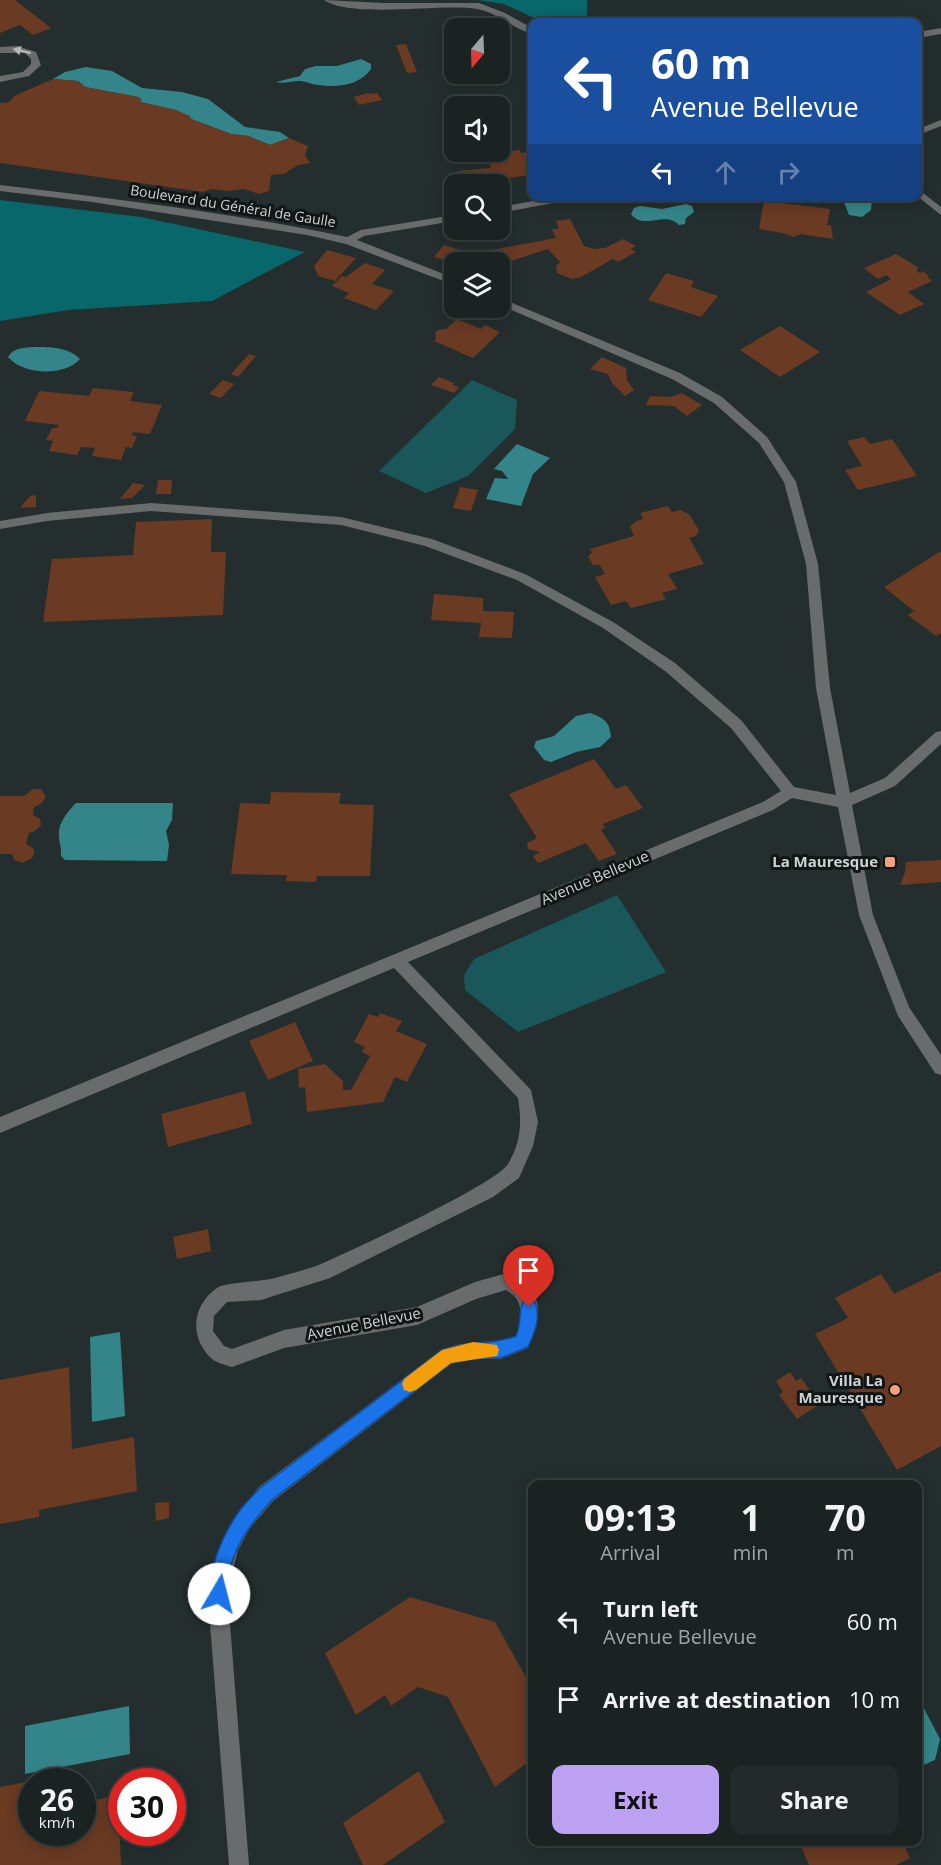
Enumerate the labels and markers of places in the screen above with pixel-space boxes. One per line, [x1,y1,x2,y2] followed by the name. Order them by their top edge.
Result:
[772,851,878,871] place label: La Mauresque
[883,855,897,869] marker: La Mauresque
[503,1245,554,1307] pin
[799,1370,883,1407] place label: Villa La Mauresque
[888,1383,902,1397] marker: Villa La Mauresque

